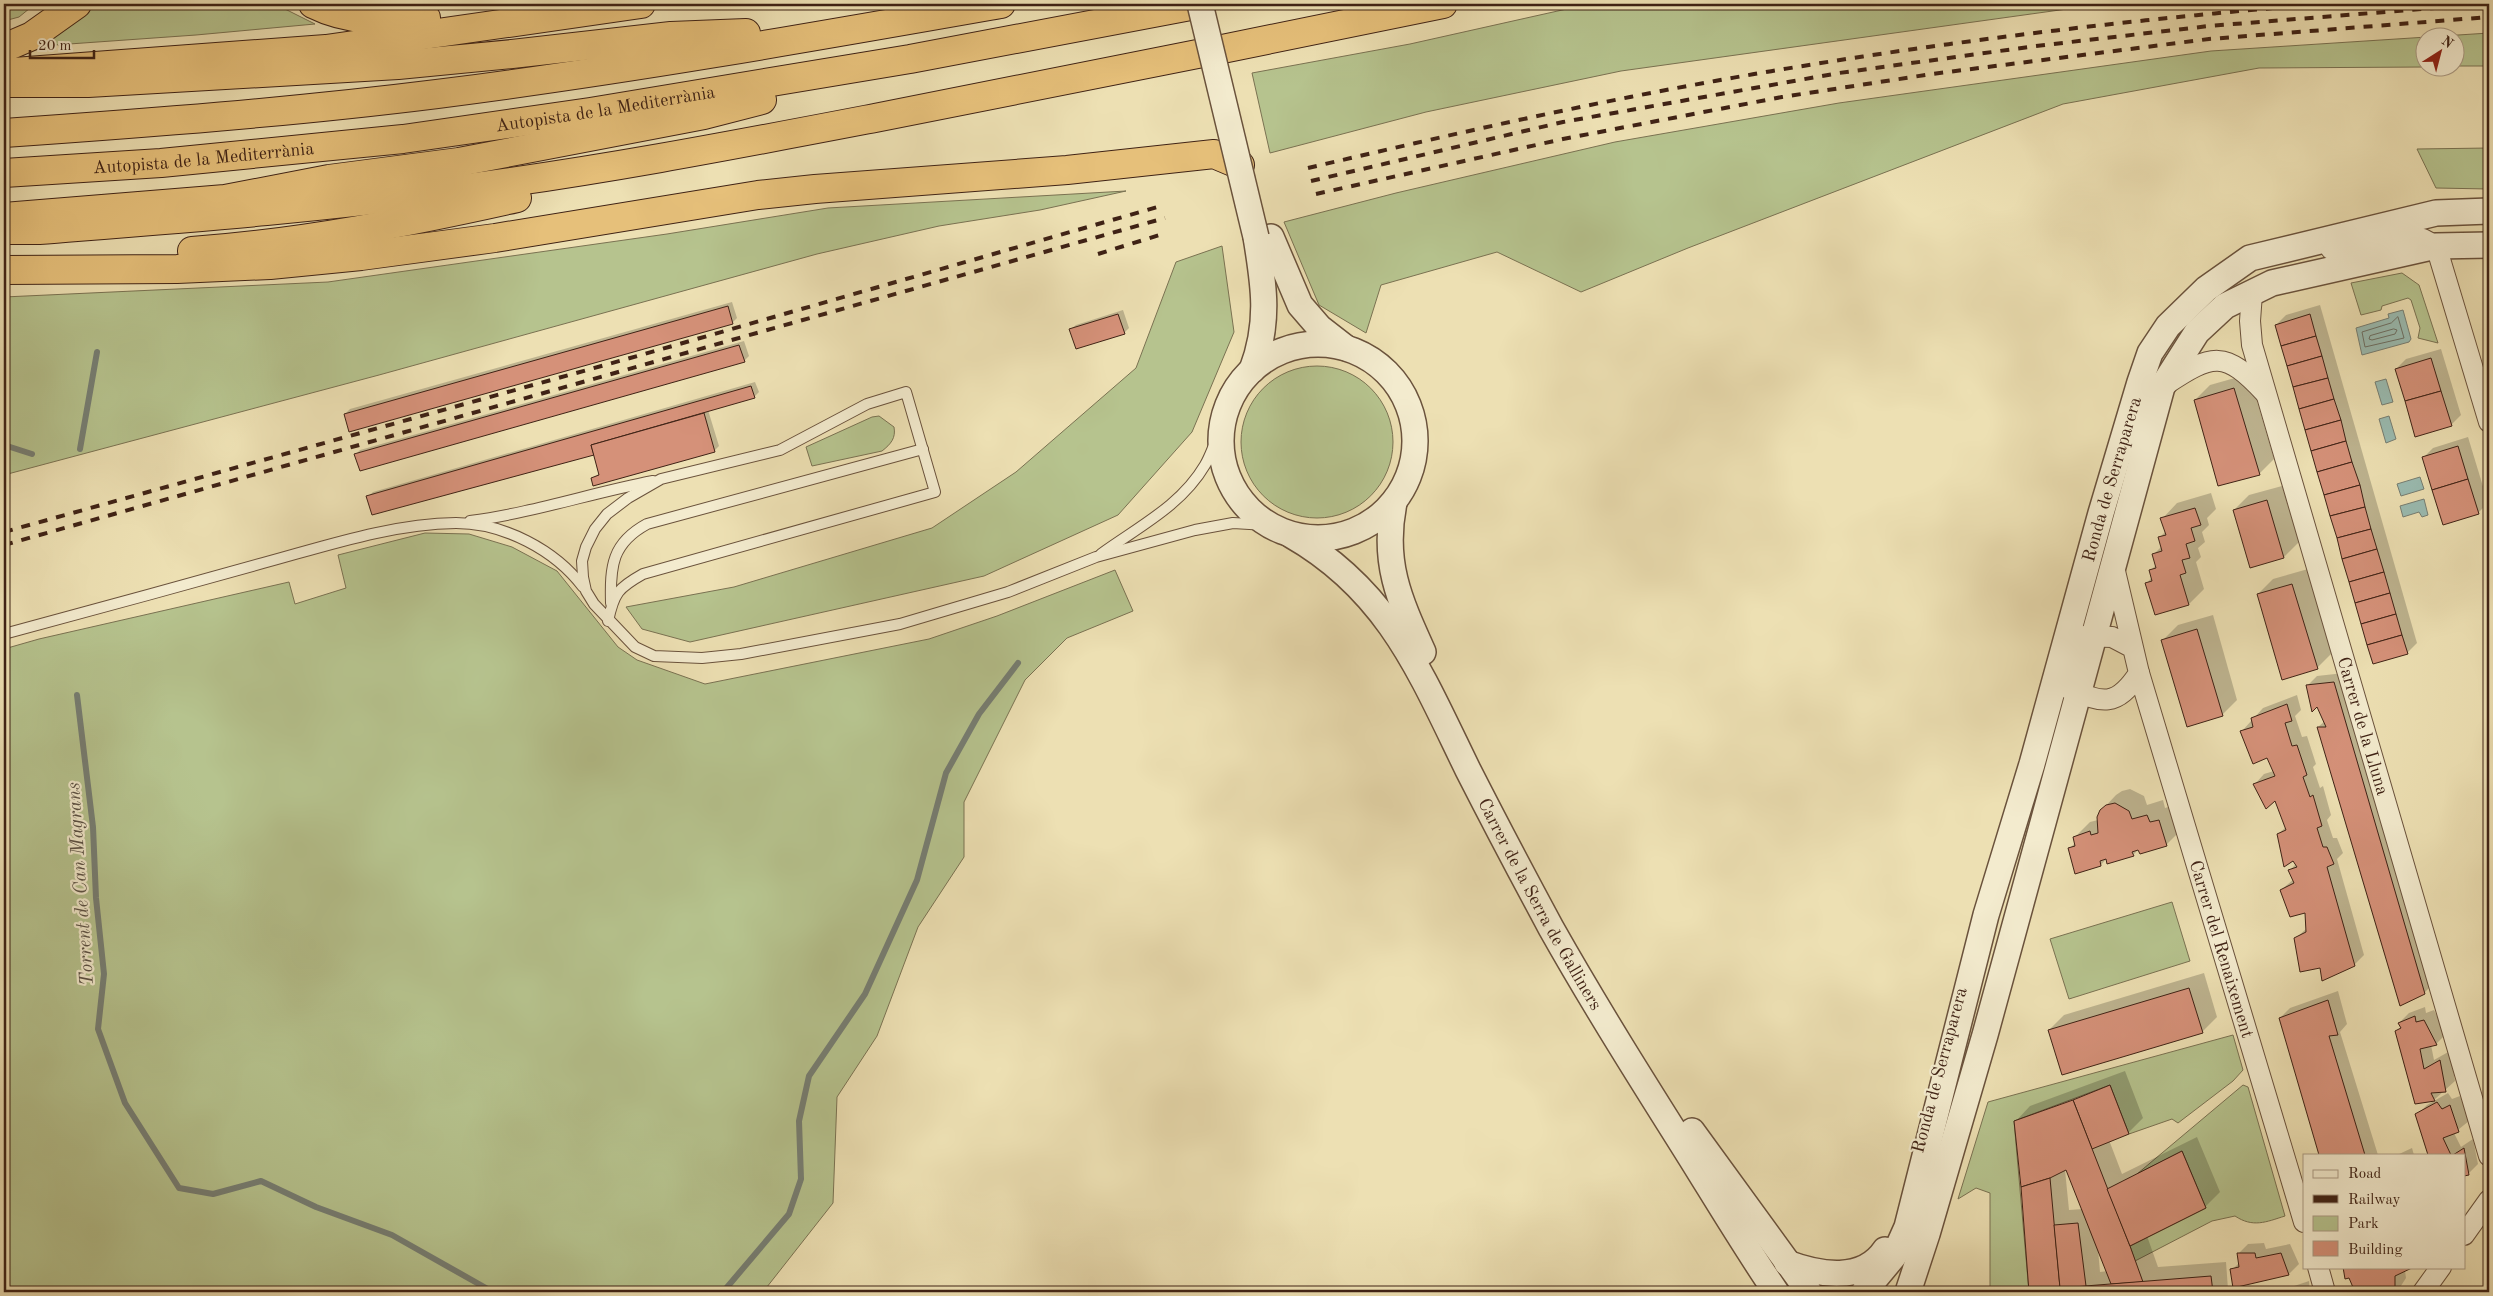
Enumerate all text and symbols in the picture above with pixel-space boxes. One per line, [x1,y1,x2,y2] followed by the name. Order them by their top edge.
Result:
[30,28,94,60] scale bar
[2416,28,2466,78] north arrow
[2439,33,2456,51] text: N
[38,39,72,54] text: 20 m
[494,83,717,136] street label: Autopista de la Mediterrània
[92,140,315,177] street label: Autopista de la Mediterrània
[2080,395,2145,564] street label: Ronda de Serraparera
[2334,655,2391,798] street label: Carrer de la Lluna
[65,781,98,986] water label: Torrent de Can Magrans
[1474,796,1605,1014] street label: Carrer de la Serra de Galliners
[2186,858,2256,1040] street label: Carrer del Renaixement
[1909,985,1971,1155] street label: Ronda de Serraparera
[2303,1154,2466,1268] legend
[2348,1167,2382,1182] text: Road
[2348,1193,2401,1208] text: Railway
[2348,1217,2379,1232] text: Park
[2348,1243,2403,1258] text: Building

